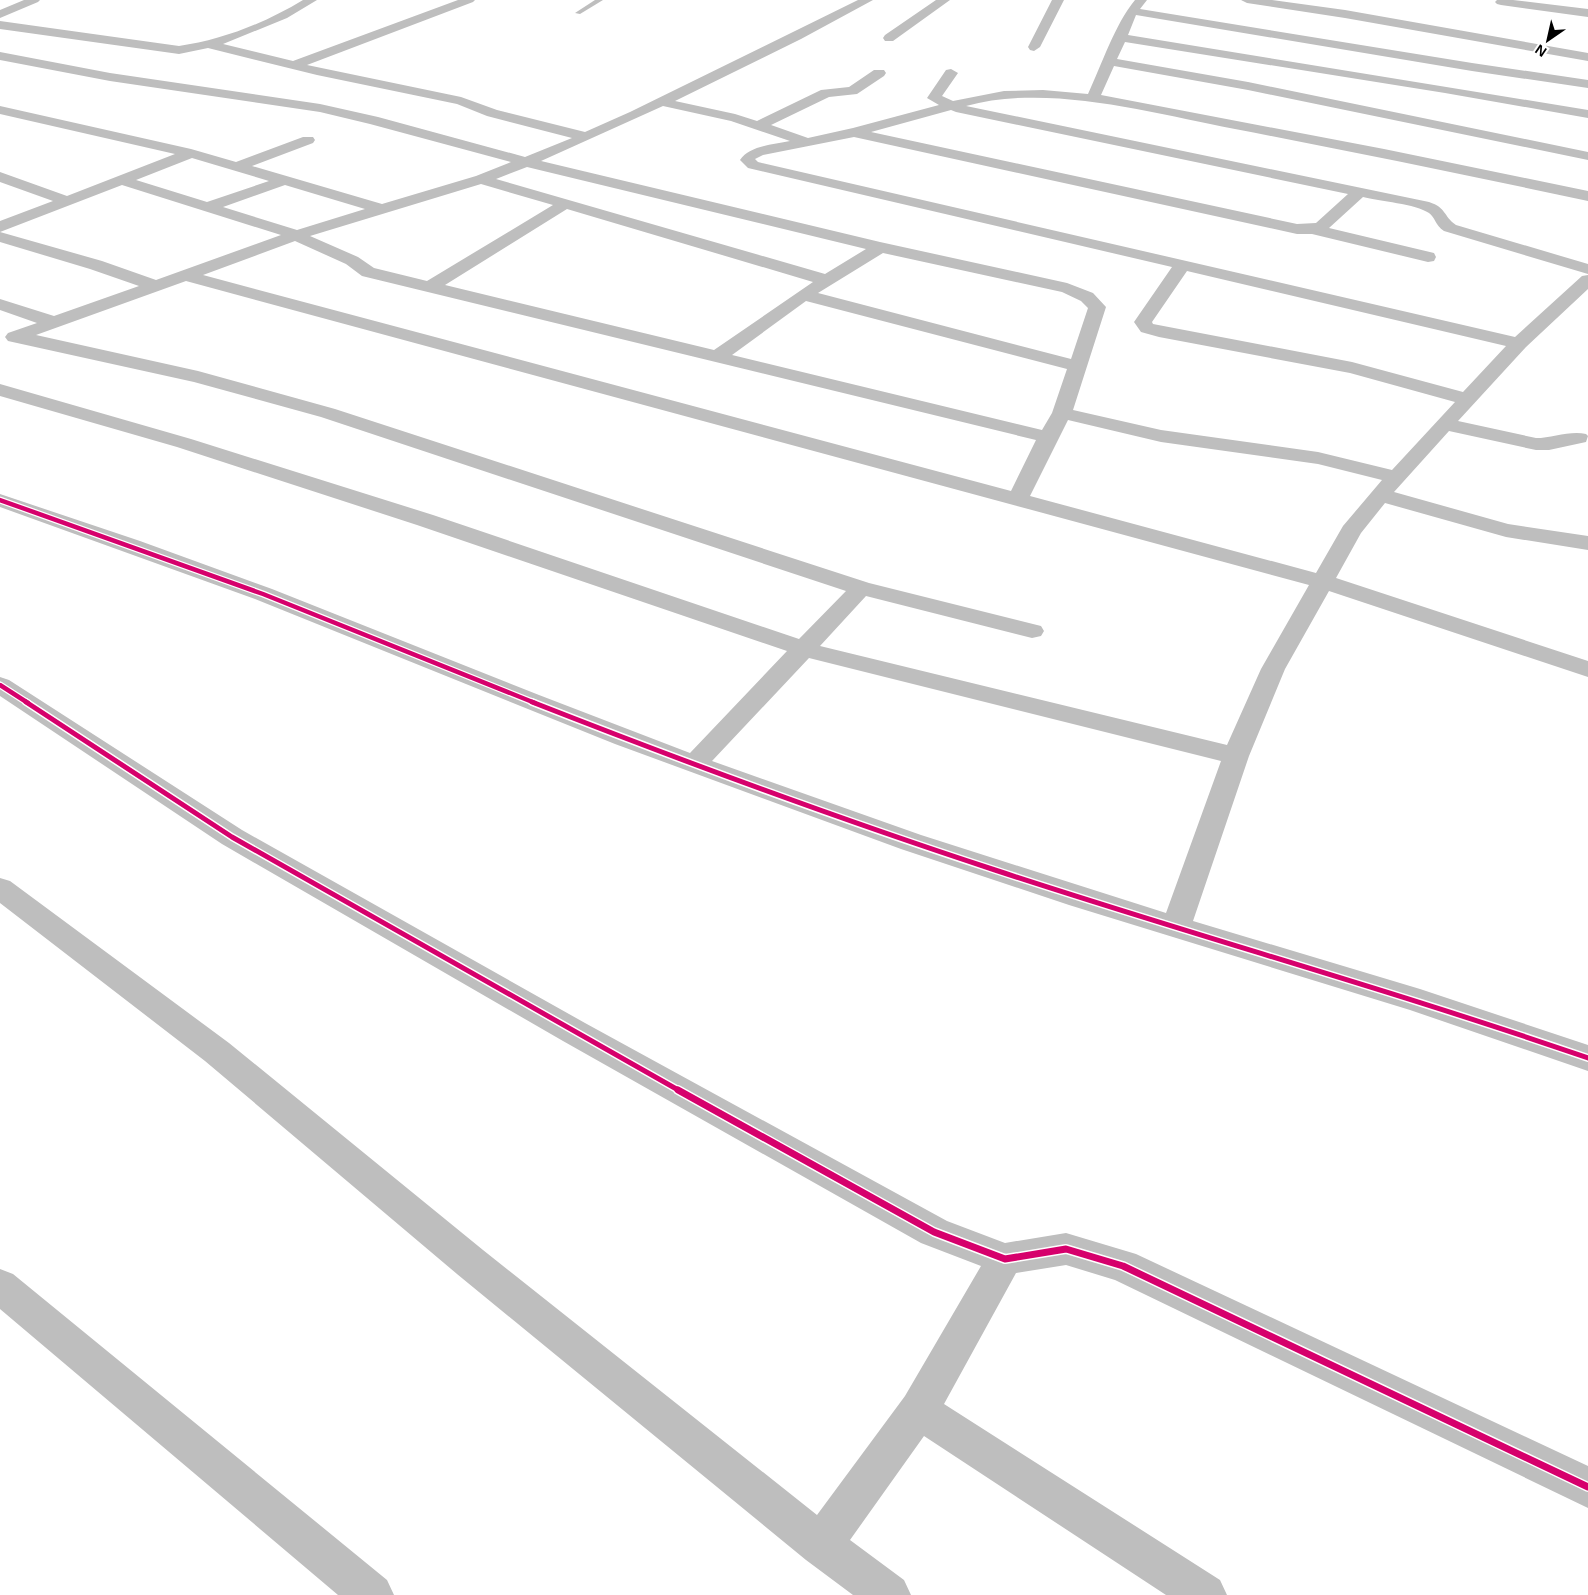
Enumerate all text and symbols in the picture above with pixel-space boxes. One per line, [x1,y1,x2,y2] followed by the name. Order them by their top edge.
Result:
[1523,15,1573,65] north arrow
[1532,41,1549,60] text: N

